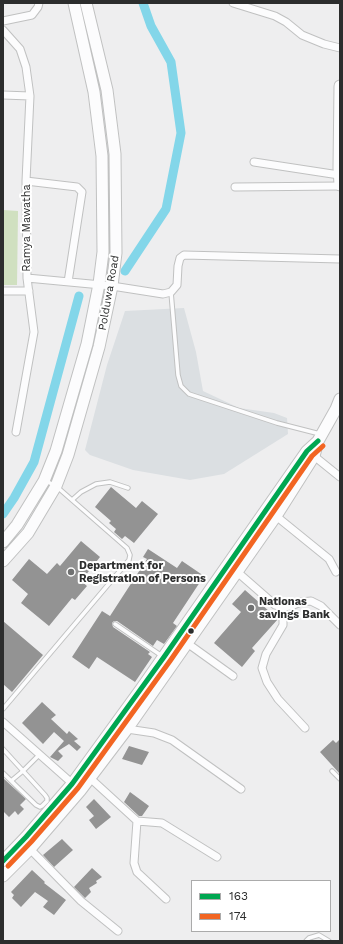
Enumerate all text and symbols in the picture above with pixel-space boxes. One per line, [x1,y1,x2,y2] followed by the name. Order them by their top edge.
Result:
[20,184,34,272] street label: Ramya Mawatha
[96,254,122,332] street label: Polduwa Road
[79,559,206,585] place label: Department for Registration of Persons
[66,567,76,577] marker: Department for Registration of Persons
[259,595,330,621] place label: Nationas savings Bank
[246,603,256,613] marker: Nationas savings Bank
[186,626,196,636] unlabelled marker
[191,880,331,932] legend
[229,889,248,903] text: 163
[229,909,247,923] text: 174

